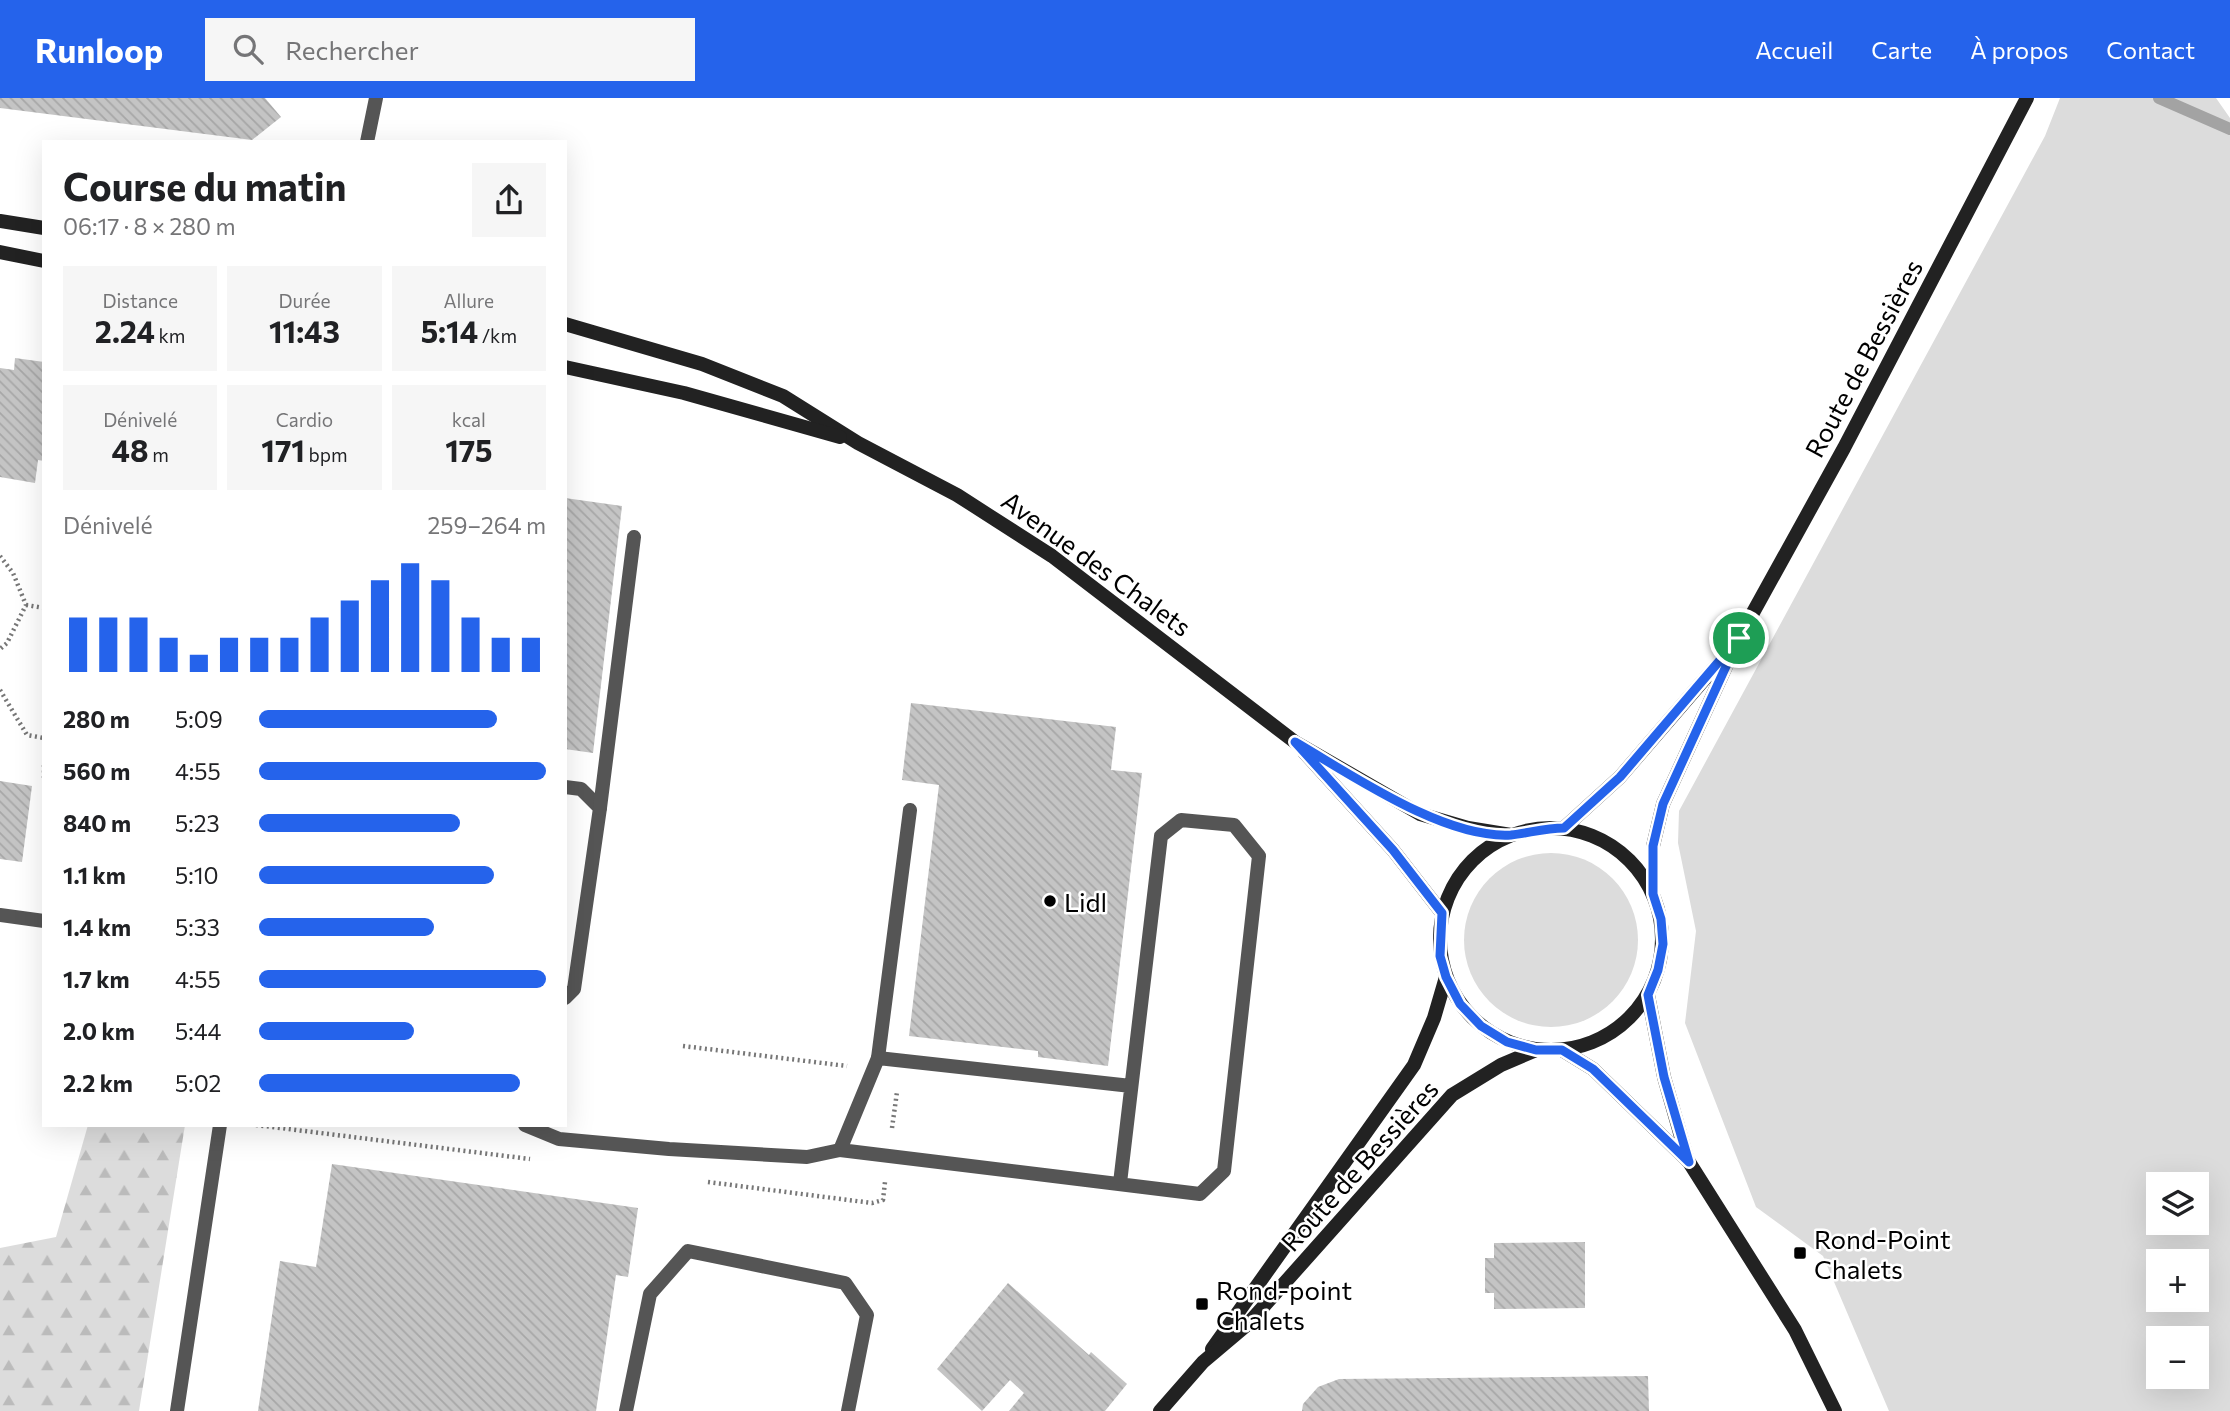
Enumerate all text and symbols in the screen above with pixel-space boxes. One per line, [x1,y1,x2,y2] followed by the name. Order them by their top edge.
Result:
[205,18,695,81] search box
[35,29,163,70] text: Runloop
[229,30,267,68] icon: search
[285,34,419,65] text: Rechercher
[1755,35,1833,64] text: Accueil
[1871,35,1932,64] text: Carte
[1970,35,2068,64] text: À propos
[2106,35,2195,64] text: Contact
[63,162,346,209] text: Course du matin
[472,163,546,237] button: share
[63,212,236,240] text: 06:17 · 8 × 280 m
[1798,254,1928,462] street label: Route de Bessières
[102,289,178,312] text: Distance
[279,289,330,312] text: Durée
[443,289,494,312] text: Allure
[95,312,155,349] text: 2.24
[269,312,340,349] text: 11:43
[421,312,478,349] text: 5:14
[155,324,185,347] text: km
[478,324,517,347] text: /km
[103,408,177,431] text: Dénivelé
[276,408,333,431] text: Cardio
[452,408,486,431] text: kcal
[112,431,149,468] text: 48
[261,431,305,468] text: 171
[445,431,493,468] text: 175
[149,443,169,466] text: m
[305,443,348,466] text: bpm
[996,484,1198,642] street label: Avenue des Chalets
[63,511,153,539] text: Dénivelé
[428,511,546,539] text: 259–264 m
[1709,608,1769,668] pin
[1720,619,1758,657] icon: arrive
[63,705,130,733] text: 280 m
[175,705,223,733] text: 5:09
[63,757,130,785] text: 560 m
[175,757,221,785] text: 4:55
[63,809,131,837] text: 840 m
[175,809,220,837] text: 5:23
[63,861,126,889] text: 1.1 km
[175,861,218,889] text: 5:10
[1064,886,1107,917] place label: Lidl
[1042,893,1058,909] marker: Lidl
[63,913,131,941] text: 1.4 km
[175,913,220,941] text: 5:33
[63,965,130,993] text: 1.7 km
[175,965,221,993] text: 4:55
[63,1017,135,1045] text: 2.0 km
[175,1017,221,1045] text: 5:44
[63,1069,133,1097] text: 2.2 km
[175,1069,221,1097] text: 5:02
[1274,1073,1444,1257] street label: Route de Bessières
[2146,1172,2209,1389] map controls
[2146,1172,2209,1235] button: layers
[1814,1223,1951,1284] place label: Rond-Point Chalets
[1792,1245,1808,1261] marker: Rond-Point Chalets
[2146,1249,2209,1312] button: +
[1216,1274,1352,1335] place label: Rond-point Chalets
[1194,1296,1210,1312] marker: Rond-point Chalets
[2146,1326,2209,1389] button: −

